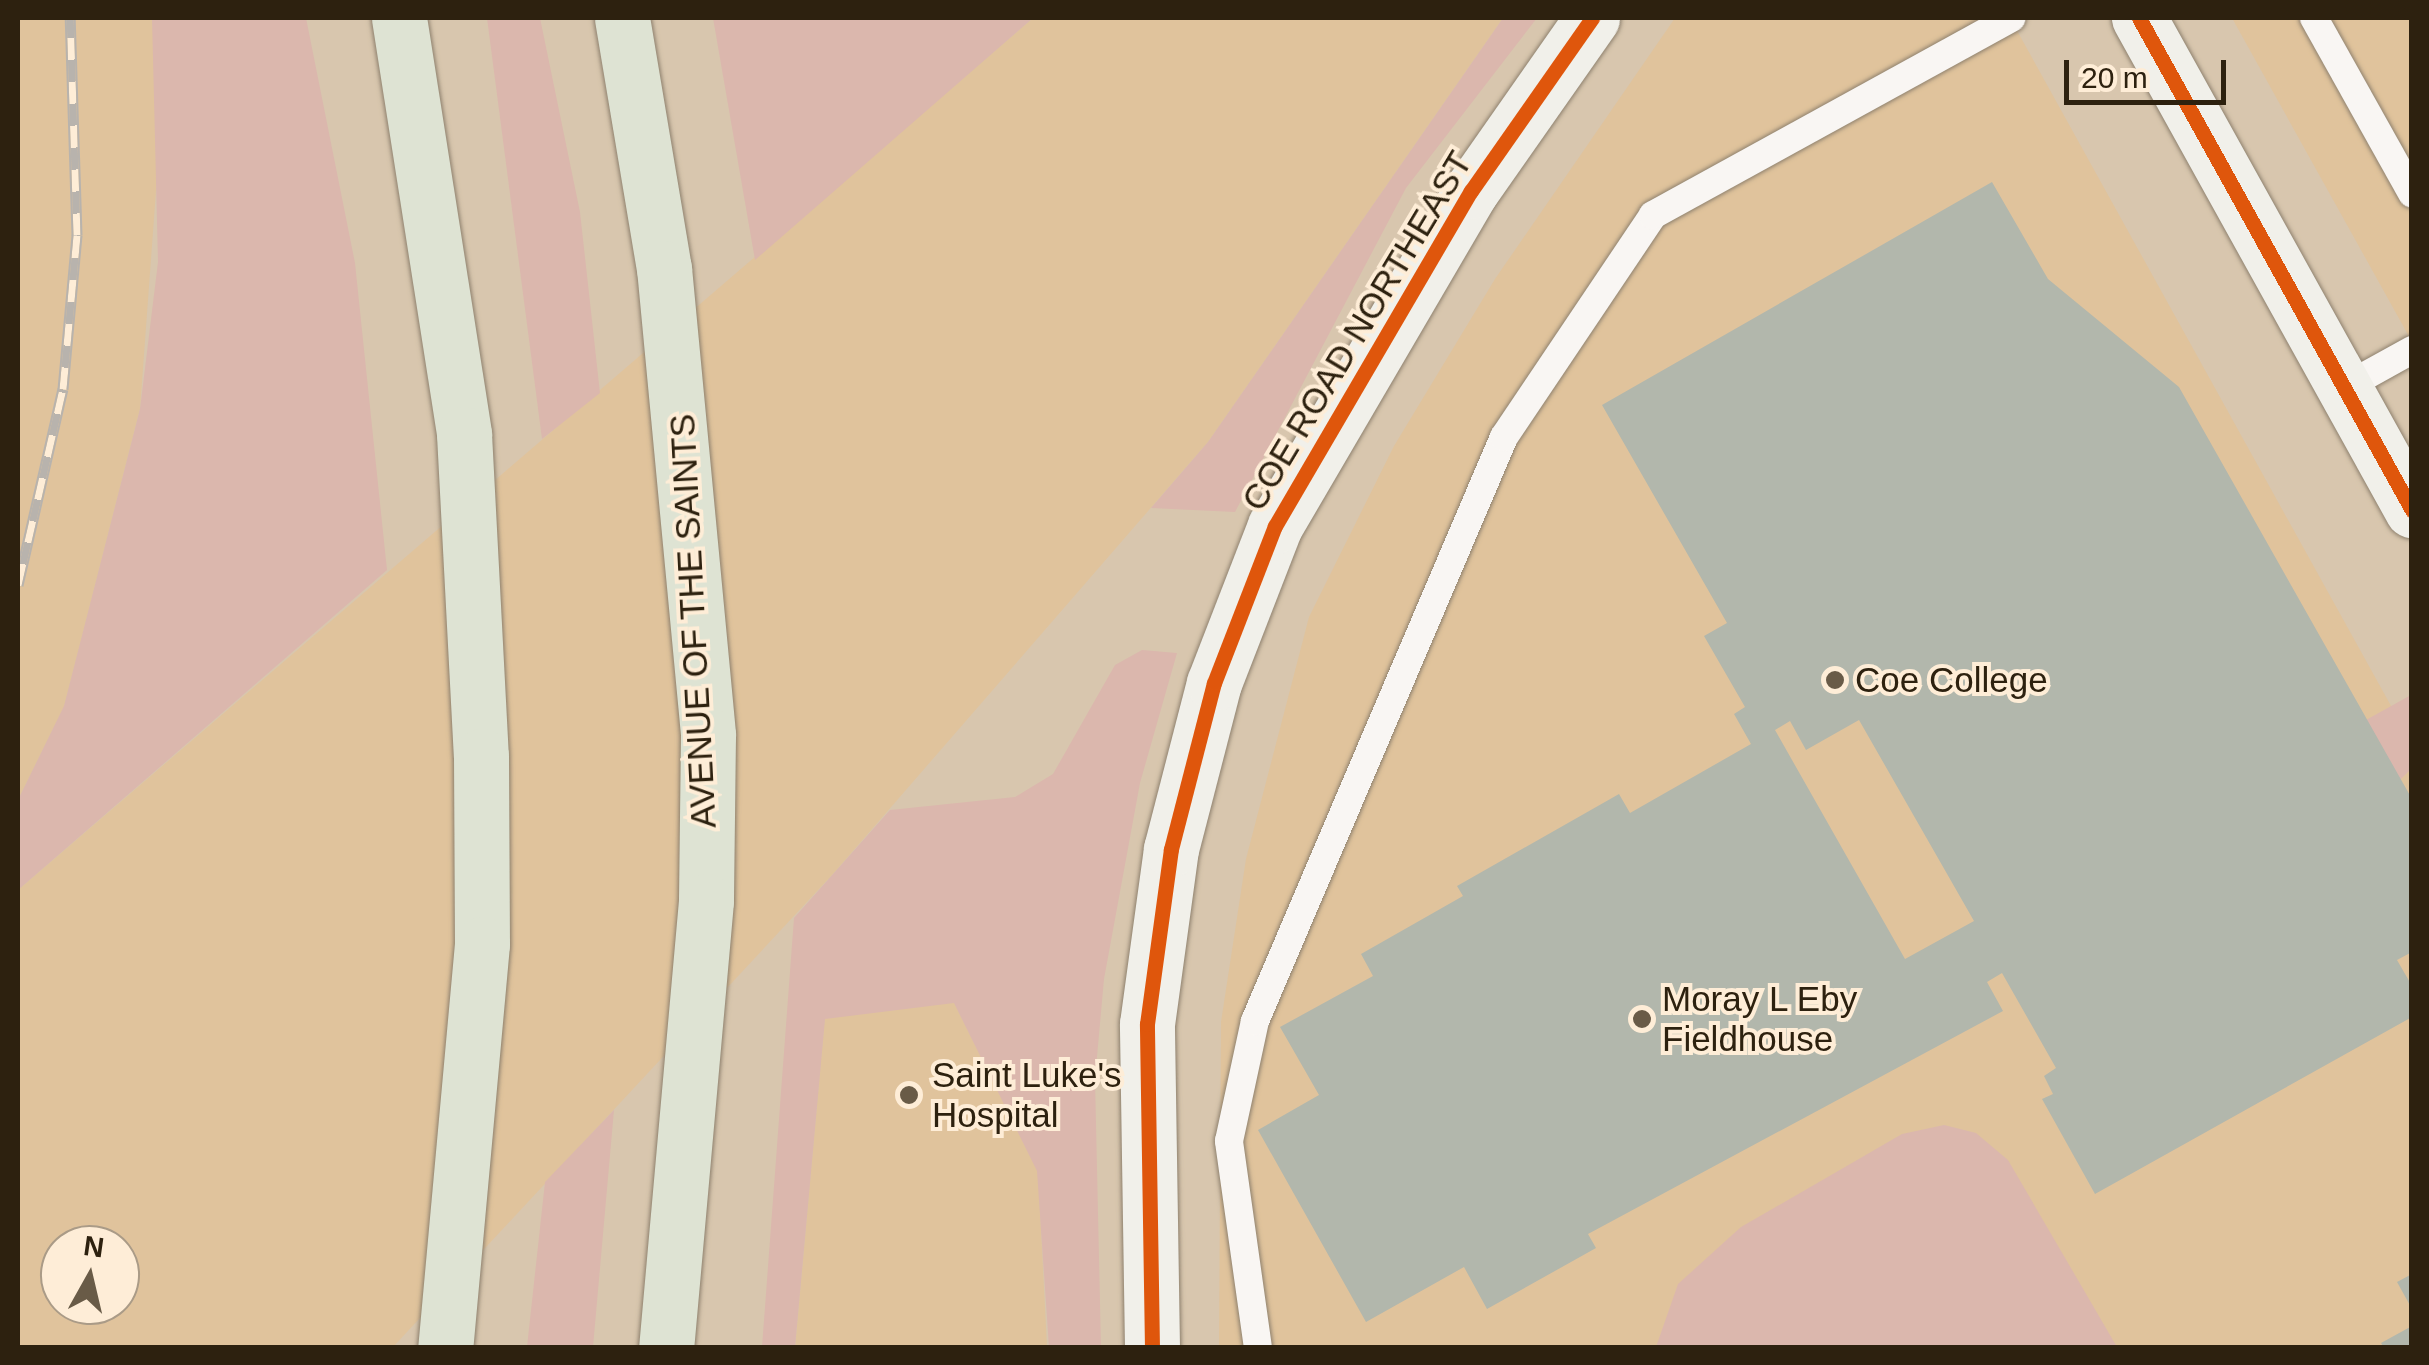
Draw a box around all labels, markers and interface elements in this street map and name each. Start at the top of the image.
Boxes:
scale bar [2069,40,2232,102]
text: 20 m [2081,61,2148,94]
street label: COE ROAD NORTHEAST [1233,144,1481,518]
street label: AVENUE OF THE SAINTS [661,412,725,830]
place label: Coe College [1855,659,2048,701]
marker: Coe College [1824,669,1846,691]
place label: Moray L Eby Fieldhouse [1662,978,1858,1060]
marker: Moray L Eby Fieldhouse [1631,1008,1653,1030]
place label: Saint Luke's Hospital [932,1054,1122,1136]
marker: Saint Luke's Hospital [896,1082,922,1108]
north arrow [40,1225,140,1325]
text: N [82,1230,106,1264]

